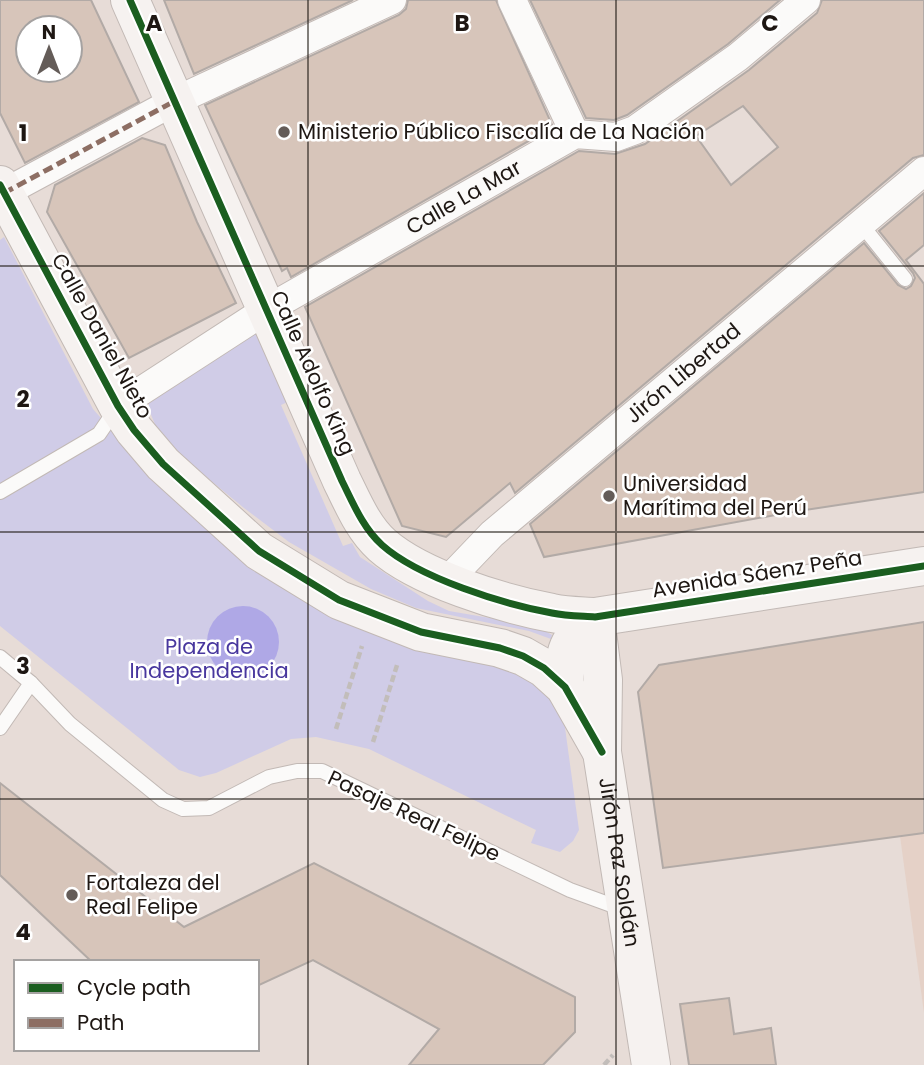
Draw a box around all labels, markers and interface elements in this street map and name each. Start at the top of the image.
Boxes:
text: A [146,7,163,39]
text: B [454,7,470,39]
text: C [761,7,779,39]
north arrow [14,14,84,84]
text: N [42,19,56,46]
text: 1 [19,117,27,149]
place label: Ministerio Público Fiscalía de La Nación [298,117,705,146]
marker: Ministerio Público Fiscalía de La Nación [276,124,292,140]
street label: Calle La Mar [401,152,527,241]
street label: Calle Daniel Nieto [45,248,160,424]
street label: Calle Adolfo King [264,286,363,460]
street label: Jirón Libertad [619,316,747,430]
text: 2 [16,383,30,415]
place label: Universidad Marítima del Perú [623,469,807,522]
marker: Universidad Marítima del Perú [601,488,617,504]
street label: Avenida Sáenz Peña [650,543,864,604]
park label: Plaza de Independencia [129,632,289,685]
text: 3 [16,650,30,682]
street label: Pasaje Real Felipe [323,763,505,868]
street label: Jirón Paz Soldán [592,775,647,949]
place label: Fortaleza del Real Felipe [86,868,220,921]
marker: Fortaleza del Real Felipe [64,887,80,903]
text: 4 [15,916,31,948]
legend [14,960,259,1051]
text: Cycle path [77,973,191,1002]
text: Path [77,1008,124,1037]

